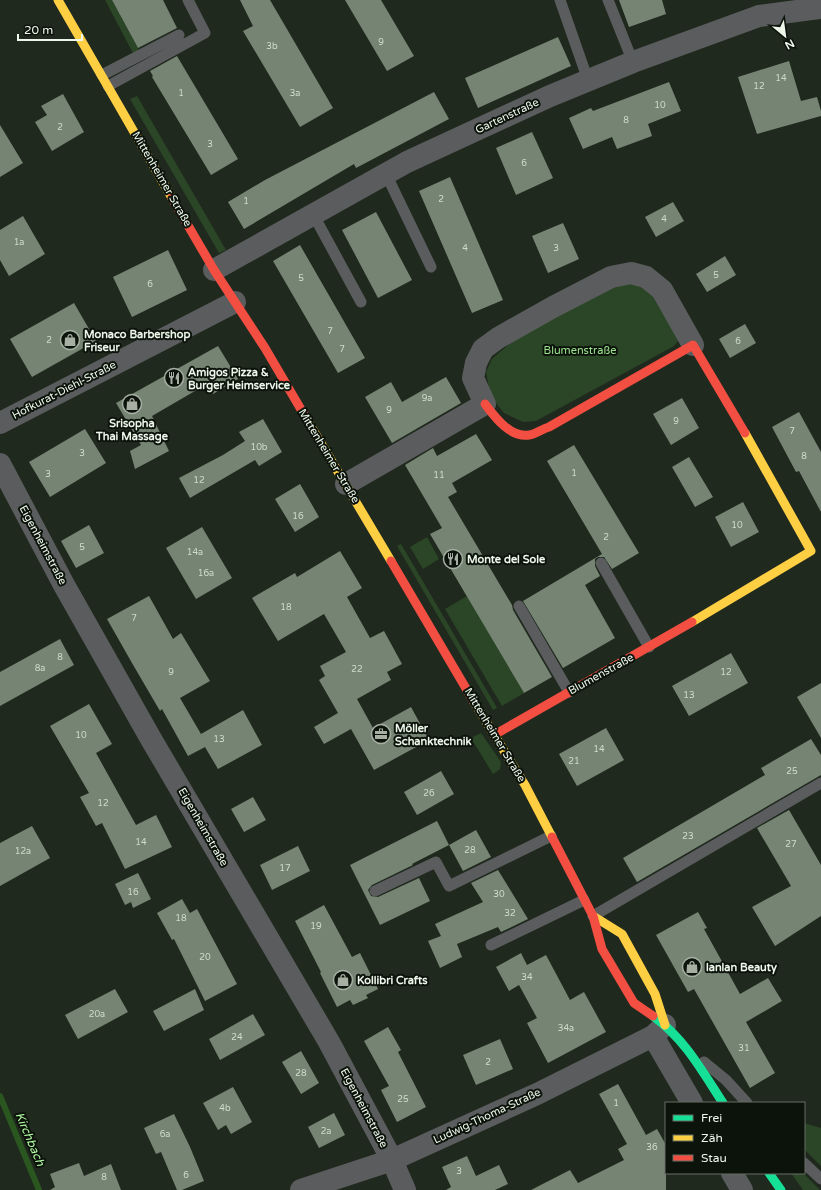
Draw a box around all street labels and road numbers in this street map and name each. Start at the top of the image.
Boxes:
street label: Gartenstraße [473,96,541,136]
street label: Mittenheimer Straße [129,129,195,229]
street label: Hofkurat-Diehl-Straße [10,358,118,422]
street label: Mittenheimer Straße [296,407,362,505]
street label: Eigenheimstraße [17,503,69,587]
street label: Blumenstraße [566,651,636,697]
street label: Mittenheimer Straße [462,686,528,784]
street label: Eigenheimstraße [175,786,231,868]
street label: Eigenheimstraße [338,1066,390,1150]
street label: Ludwig-Thoma-Straße [431,1085,543,1147]

